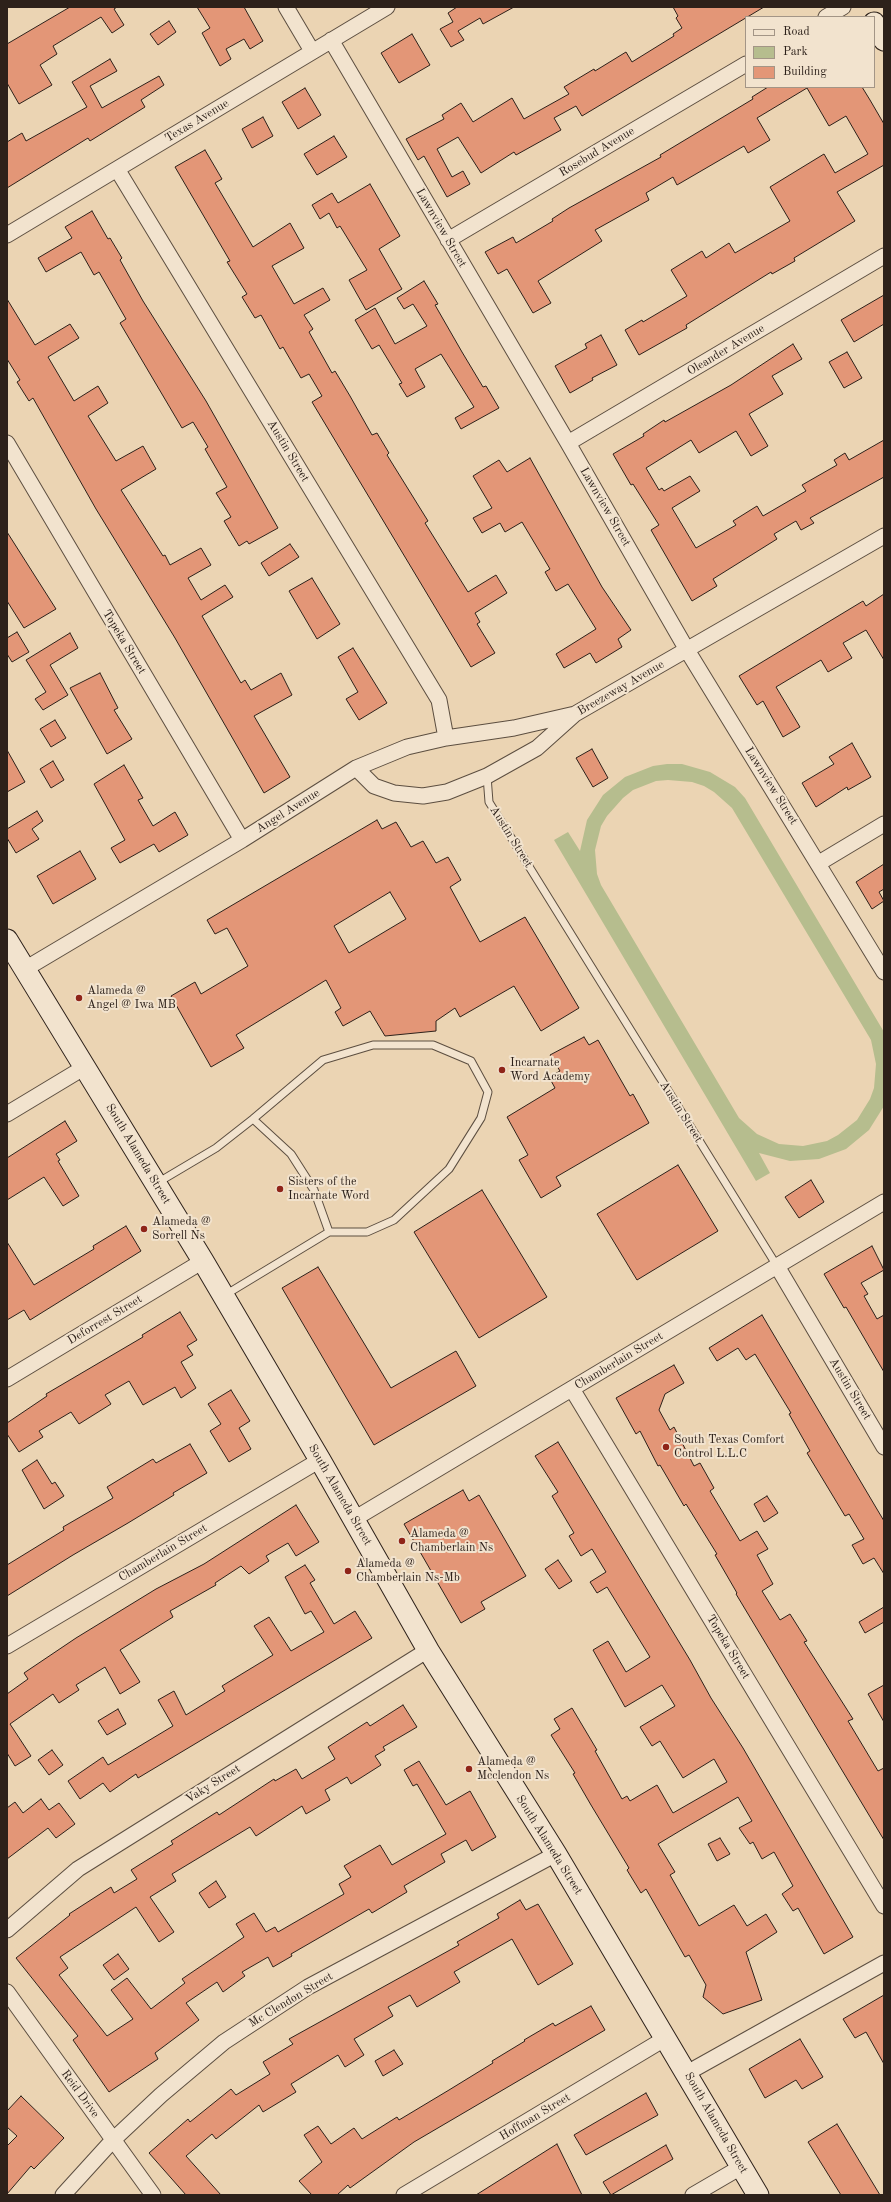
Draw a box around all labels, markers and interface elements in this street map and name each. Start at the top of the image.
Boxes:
legend [745,16,875,88]
text: Road [783,26,810,38]
text: Park [783,46,808,58]
text: Building [783,66,827,78]
street label: Texas Avenue [162,96,232,146]
street label: Rosebud Avenue [557,124,637,180]
street label: Lawnview Street [412,186,470,270]
street label: Oleander Avenue [685,321,767,379]
street label: Austin Street [264,417,312,485]
street label: Lawnview Street [576,465,634,549]
street label: Topeka Street [99,607,149,677]
street label: Breezeway Avenue [575,657,667,719]
street label: Lawnview Street [741,744,801,828]
street label: Angel Avenue [254,786,322,836]
street label: Austin Street [486,804,536,870]
place label: Alameda @ Angel @ Iwa MB [87,984,176,1012]
marker: Alameda @ Angel @ Iwa MB [74,993,84,1003]
place label: Incarnate Word Academy [510,1056,590,1084]
marker: Incarnate Word Academy [497,1065,507,1075]
street label: Austin Street [656,1079,706,1145]
street label: South Alameda Street [102,1101,174,1207]
place label: Sisters of the Incarnate Word [288,1175,370,1203]
marker: Sisters of the Incarnate Word [275,1184,285,1194]
place label: Alameda @ Sorrell Ns [152,1215,211,1243]
marker: Alameda @ Sorrell Ns [139,1224,149,1234]
street label: Deforrest Street [65,1292,145,1348]
street label: Chamberlain Street [572,1329,666,1393]
street label: Austin Street [826,1355,874,1423]
place label: South Texas Comfort Control L.L.C [674,1433,784,1461]
street label: South Alameda Street [305,1442,375,1548]
marker: South Texas Comfort Control L.L.C [661,1442,671,1452]
street label: Chamberlain Street [116,1521,210,1585]
place label: Alameda @ Chamberlain Ns [410,1527,493,1555]
marker: Alameda @ Chamberlain Ns [397,1536,407,1546]
place label: Alameda @ Chamberlain Ns-Mb [356,1557,460,1585]
marker: Alameda @ Chamberlain Ns-Mb [343,1566,353,1576]
street label: Topeka Street [703,1612,753,1682]
place label: Alameda @ Mcclendon Ns [477,1755,549,1783]
street label: Vaky Street [183,1761,243,1807]
marker: Alameda @ Mcclendon Ns [464,1764,474,1774]
street label: South Alameda Street [513,1793,585,1897]
street label: Mc Clendon Street [246,1969,336,2031]
street label: Reid Drive [58,2067,102,2121]
street label: South Alameda Street [681,2070,751,2176]
street label: Hoffman Street [497,2090,573,2144]

